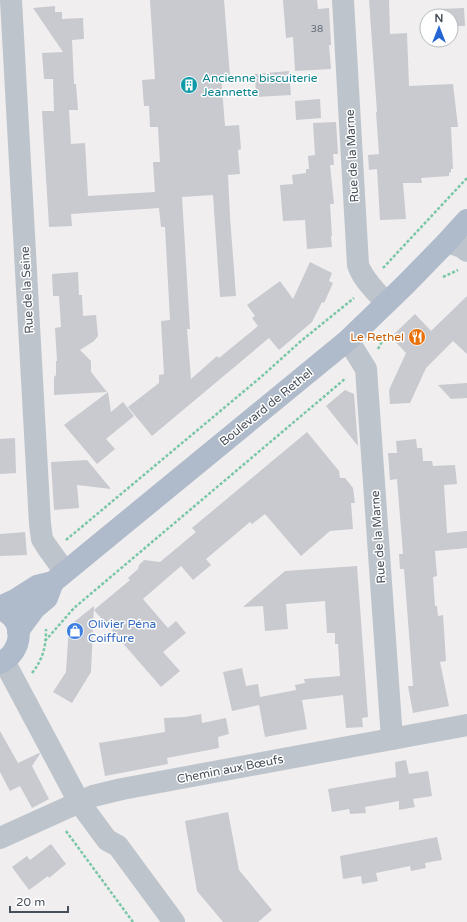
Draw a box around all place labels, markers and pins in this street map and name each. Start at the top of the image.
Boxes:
place label: Ancienne biscuiterie Jeannette [202,71,318,99]
building icon: Ancienne biscuiterie Jeannette [179,75,199,95]
restaurant icon: Le Rethel [407,327,427,347]
place label: Le Rethel [350,330,404,344]
place label: Olivier Péna Coiffure [88,617,156,645]
shop icon: Olivier Péna Coiffure [65,621,85,641]

